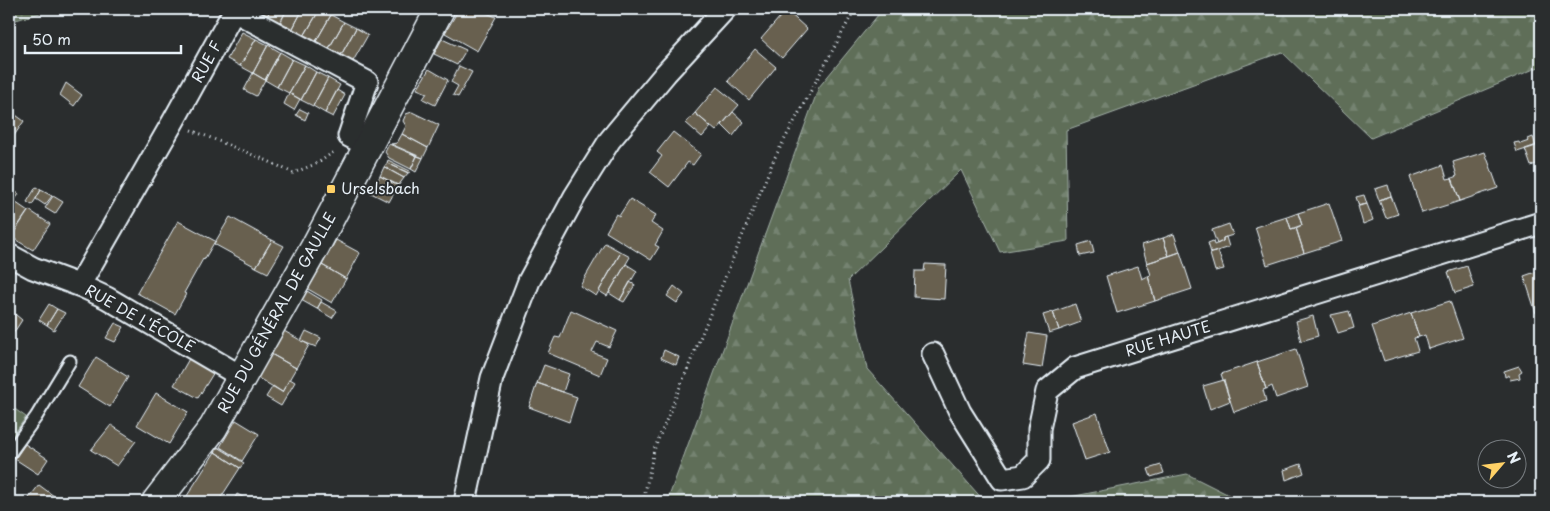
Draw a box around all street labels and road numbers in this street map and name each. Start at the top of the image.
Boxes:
street label: RUE F [185,36,227,86]
street label: RUE DU GÉNÉRAL DE GAULLE [211,208,341,417]
street label: RUE DE L'ÉCOLE [81,278,200,358]
street label: RUE HAUTE [1122,314,1213,362]

